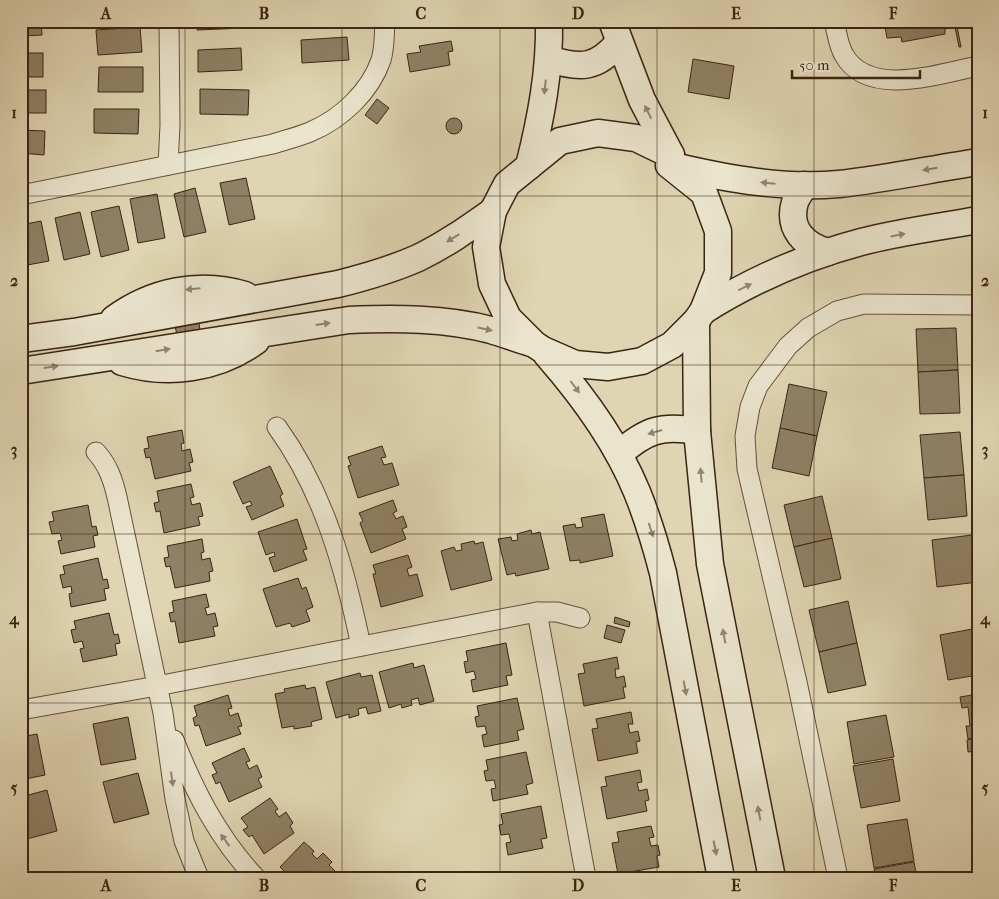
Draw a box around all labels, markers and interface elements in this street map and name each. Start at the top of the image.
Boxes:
text: A [100,4,112,23]
text: B [259,4,269,23]
text: C [416,4,427,23]
text: D [572,4,584,23]
text: E [731,4,741,23]
text: F [888,4,898,23]
scale bar [792,48,919,80]
text: 50 m [799,56,830,74]
one-way arrow [541,80,549,96]
text: 1 [11,103,17,122]
text: 1 [982,103,988,122]
one-way arrow [644,105,652,119]
one-way arrow [921,166,937,174]
one-way arrow [760,179,776,187]
one-way arrow [891,230,907,238]
one-way arrow [446,234,459,243]
text: 2 [10,271,18,290]
text: 2 [981,271,989,290]
one-way arrow [738,282,752,290]
one-way arrow [184,285,200,293]
one-way arrow [316,319,332,327]
one-way arrow [477,326,493,334]
one-way arrow [155,345,171,353]
one-way arrow [43,363,59,371]
one-way arrow [569,380,580,393]
one-way arrow [647,428,662,436]
text: 3 [11,440,17,460]
text: 3 [982,440,988,460]
one-way arrow [696,467,704,483]
one-way arrow [647,523,655,538]
text: 4 [8,609,20,629]
text: 4 [979,609,991,629]
one-way arrow [720,628,728,644]
one-way arrow [682,681,690,697]
one-way arrow [168,771,176,787]
text: 5 [11,778,18,797]
text: 5 [982,778,989,797]
one-way arrow [755,805,763,820]
one-way arrow [220,833,230,847]
one-way arrow [712,841,720,857]
text: A [100,876,112,895]
text: B [259,876,269,895]
text: C [416,876,427,895]
text: D [572,876,584,895]
text: E [731,876,741,895]
text: F [888,876,898,895]

